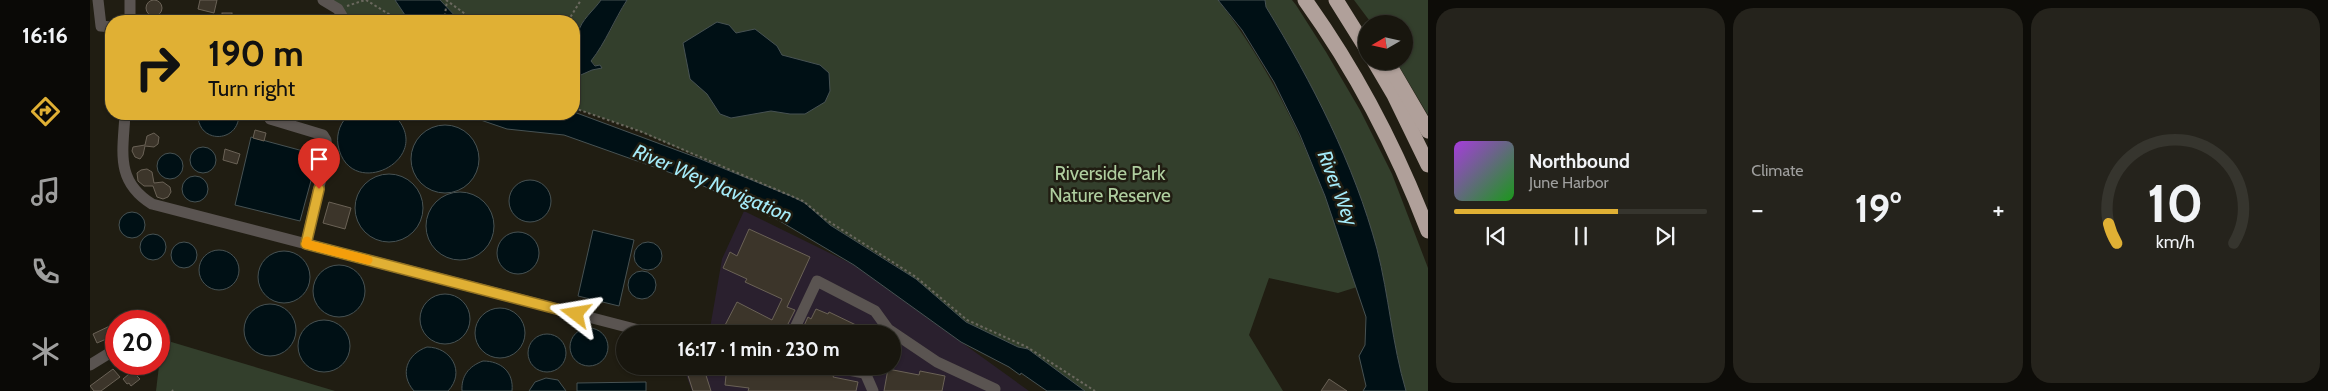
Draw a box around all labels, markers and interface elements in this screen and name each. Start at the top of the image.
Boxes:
north arrow [1358,15,1412,70]
map controls [1358,15,1413,70]
text: 16:16 [22,22,68,49]
text: 190 m [208,32,304,75]
icon: right [125,35,190,100]
text: Turn right [208,75,295,102]
icon: directions [28,94,63,129]
pin [298,138,340,189]
water label: River Wey Navigation [630,139,796,227]
icon: arrive [305,145,333,173]
water label: River Wey [1313,147,1364,230]
text: Northbound [1529,150,1630,173]
text: Climate [1751,161,1803,180]
park label: Riverside Park Nature Reserve [1049,162,1171,207]
text: 10 [2147,172,2203,235]
text: June Harbor [1529,173,1609,192]
icon: music [28,174,63,209]
text: 19° [1855,185,1901,232]
text: − [1751,192,1764,226]
text: + [1992,192,2005,226]
icon: previous [1482,222,1510,250]
icon: pause [1567,222,1595,250]
icon: next [1651,222,1679,250]
text: km/h [2156,231,2195,252]
icon: phone [28,254,63,289]
position arrow [549,287,601,339]
speed limit sign: 20 [105,310,170,375]
icon: climate [28,334,63,369]
text: 16:17 · 1 min · 230 m [678,338,839,361]

